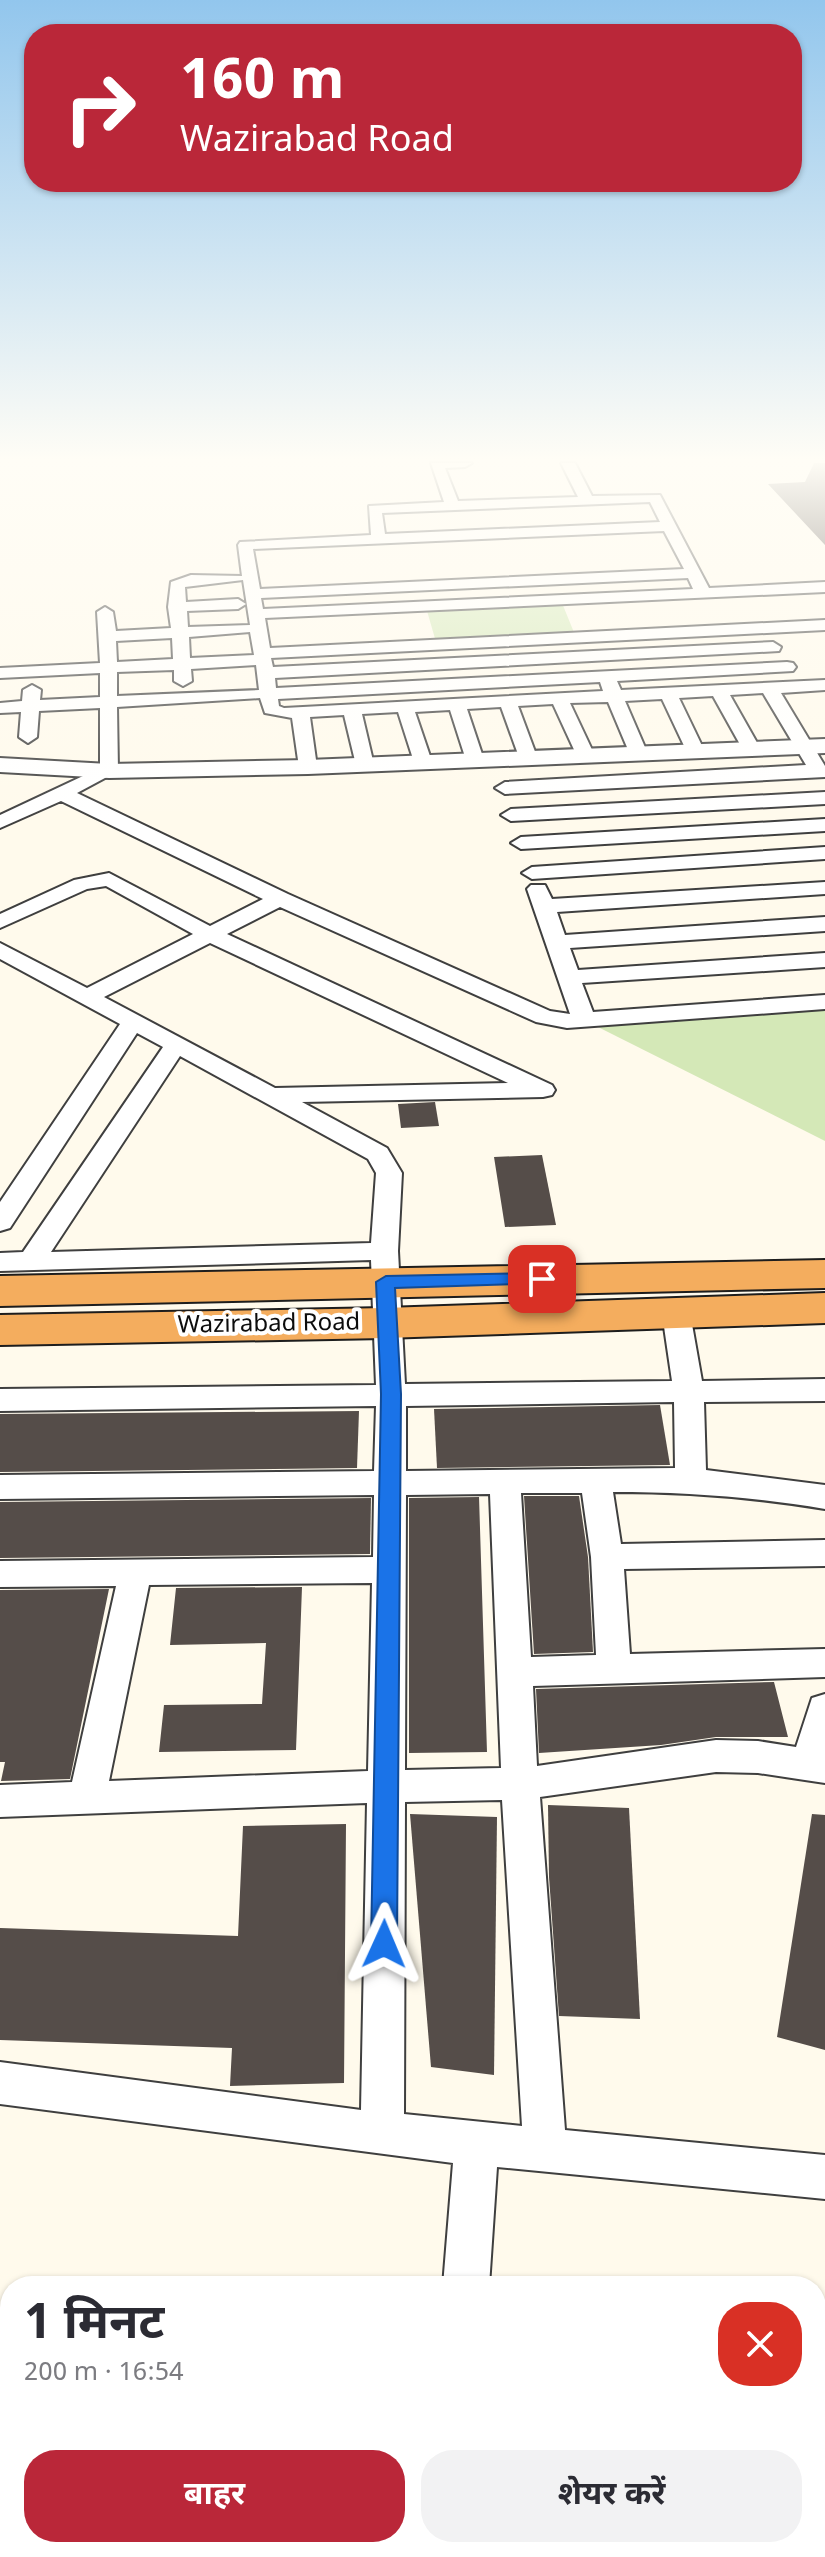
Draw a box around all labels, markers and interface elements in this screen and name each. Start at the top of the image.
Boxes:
text: 160 m [180,48,344,121]
icon: right [48,56,152,160]
text: Wazirabad Road [180,119,454,166]
pin [508,1245,576,1313]
icon: arrive [520,1257,564,1301]
street label: Wazirabad Road [177,1307,361,1343]
position arrow [342,1902,426,1986]
text: 1 मिनट [24,2295,164,2358]
button: close [718,2302,802,2386]
text: 200 m · 16:54 [24,2357,183,2391]
button: बाहर [24,2450,405,2542]
button: शेयर करें [421,2450,802,2542]

